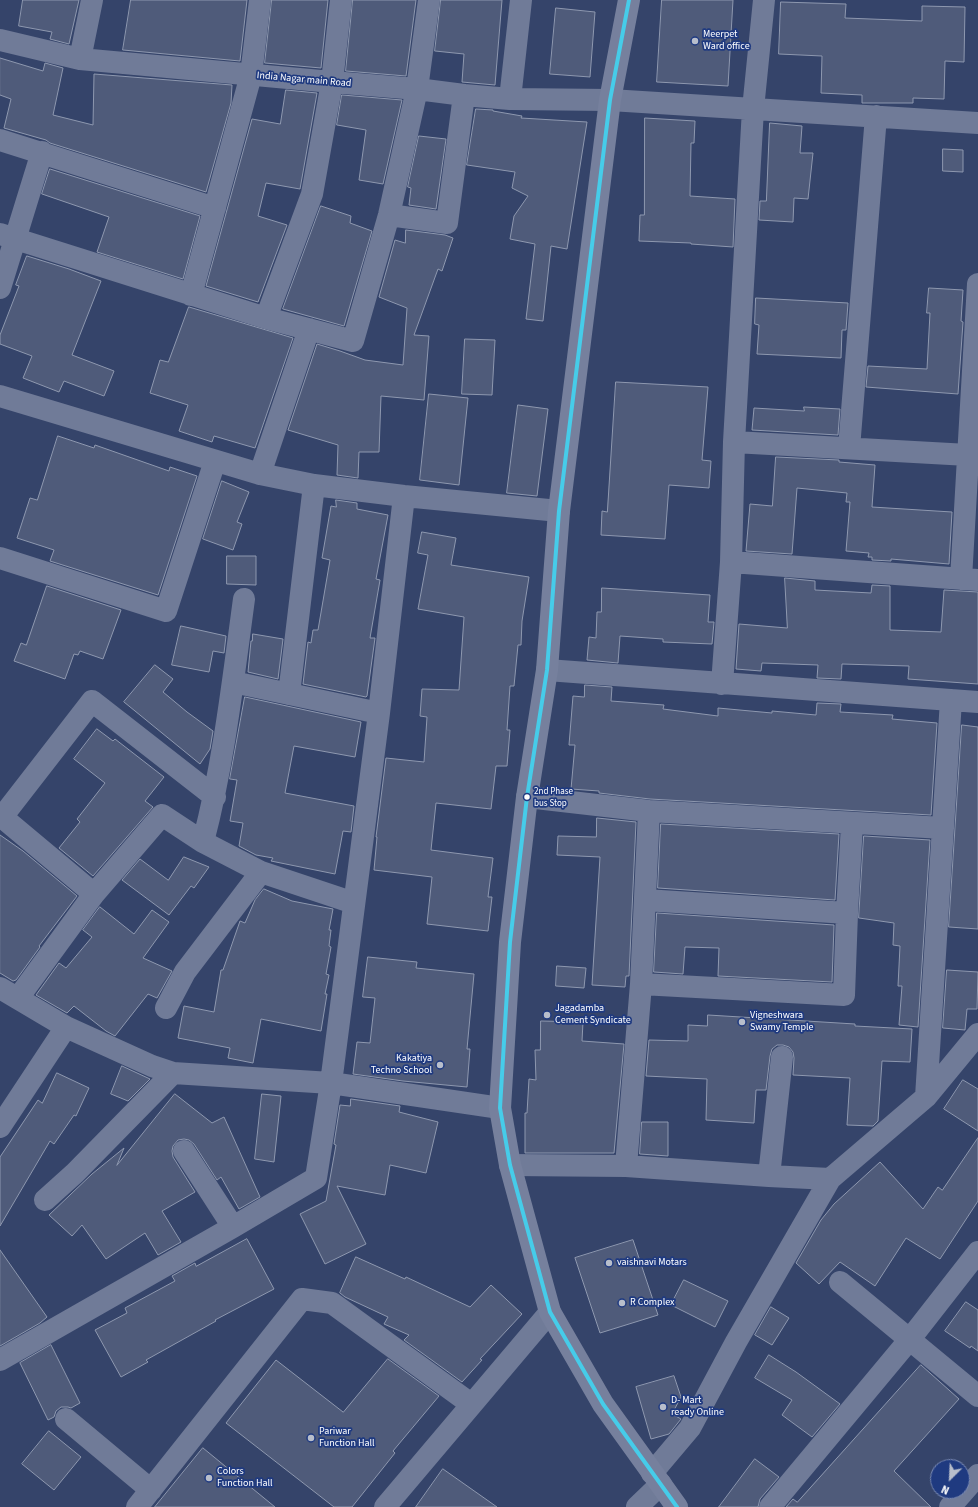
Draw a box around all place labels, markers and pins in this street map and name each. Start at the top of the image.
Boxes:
place label: Meerpet Ward office [703,29,750,52]
marker: Meerpet Ward office [690,36,700,46]
place label: 2nd Phase bus Stop [534,787,573,808]
marker: 2nd Phase bus Stop [522,792,532,802]
place label: Jagadamba Cement Syndicate [555,1003,631,1026]
marker: Jagadamba Cement Syndicate [542,1010,552,1020]
place label: Vigneshwara Swamy Temple [750,1010,813,1034]
marker: Vigneshwara Swamy Temple [737,1017,747,1027]
place label: Kakatiya Techno School [371,1053,432,1076]
marker: Kakatiya Techno School [435,1060,445,1070]
place label: vaishnavi Motars [617,1257,687,1269]
marker: vaishnavi Motars [604,1258,614,1268]
place label: R Complex [630,1297,675,1309]
marker: R Complex [617,1298,627,1308]
place label: D- Mart ready Online [671,1395,724,1418]
marker: D- Mart ready Online [658,1402,668,1412]
place label: Pariwar Function Hall [319,1426,375,1450]
marker: Pariwar Function Hall [306,1433,316,1443]
place label: Colors Function Hall [217,1466,273,1490]
marker: Colors Function Hall [204,1473,214,1483]

